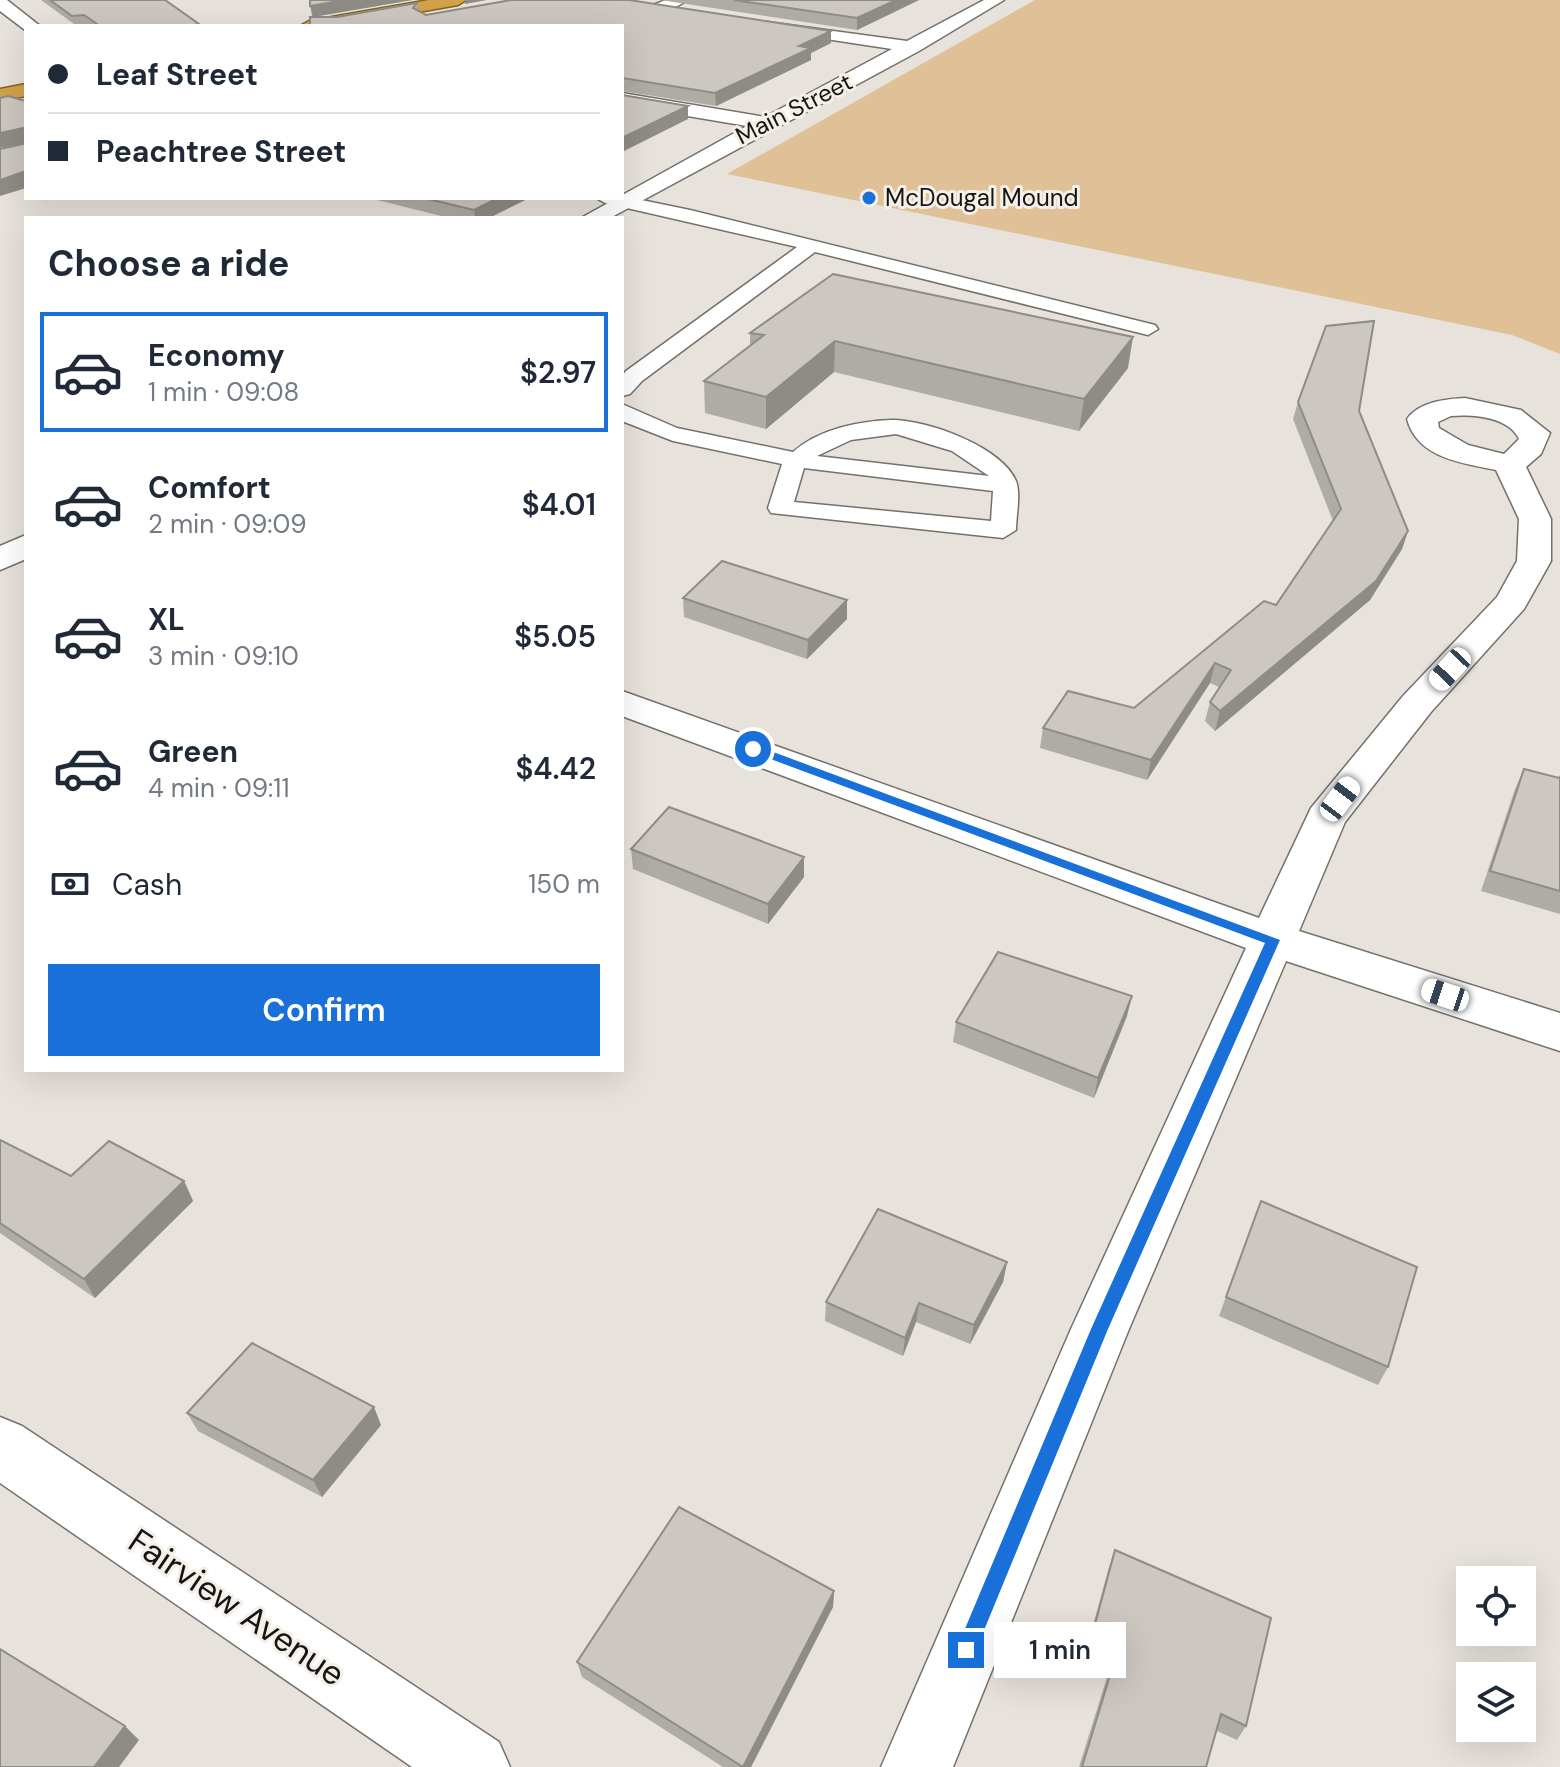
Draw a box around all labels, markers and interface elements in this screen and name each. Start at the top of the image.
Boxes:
text: Leaf Street [96,55,258,94]
street label: Main Street [730,66,857,151]
text: Peachtree Street [96,132,346,171]
place label: McDougal Mound [885,182,1079,213]
marker: McDougal Mound [860,189,878,207]
text: Choose a ride [48,240,289,287]
icon: car [52,336,124,408]
text: Economy [148,336,285,375]
text: $2.97 [520,353,596,392]
text: 1 min · 09:08 [148,375,299,409]
icon: car [52,468,124,540]
text: Comfort [148,468,271,507]
text: $4.01 [522,485,596,524]
text: 2 min · 09:09 [148,507,307,541]
icon: car [52,600,124,672]
text: XL [148,600,185,639]
text: $5.05 [514,617,596,656]
text: 3 min · 09:10 [148,639,299,673]
car [1425,643,1475,695]
route start [735,731,771,767]
icon: car [52,732,124,804]
text: Green [148,732,238,771]
text: $4.42 [515,749,596,788]
text: 4 min · 09:11 [148,771,290,805]
car [1316,773,1364,825]
icon: cash [48,862,92,906]
text: Cash [112,865,182,904]
text: 150 m [528,867,600,901]
button: Confirm [48,964,600,1056]
car [1418,976,1472,1014]
street label: Fairview Avenue [120,1518,354,1696]
map controls [1456,1566,1536,1742]
button: locate [1456,1566,1536,1646]
callout: 1 min [994,1622,1126,1678]
route end [948,1632,984,1668]
text: 1 min [1029,1633,1091,1667]
button: layers [1456,1662,1536,1742]

